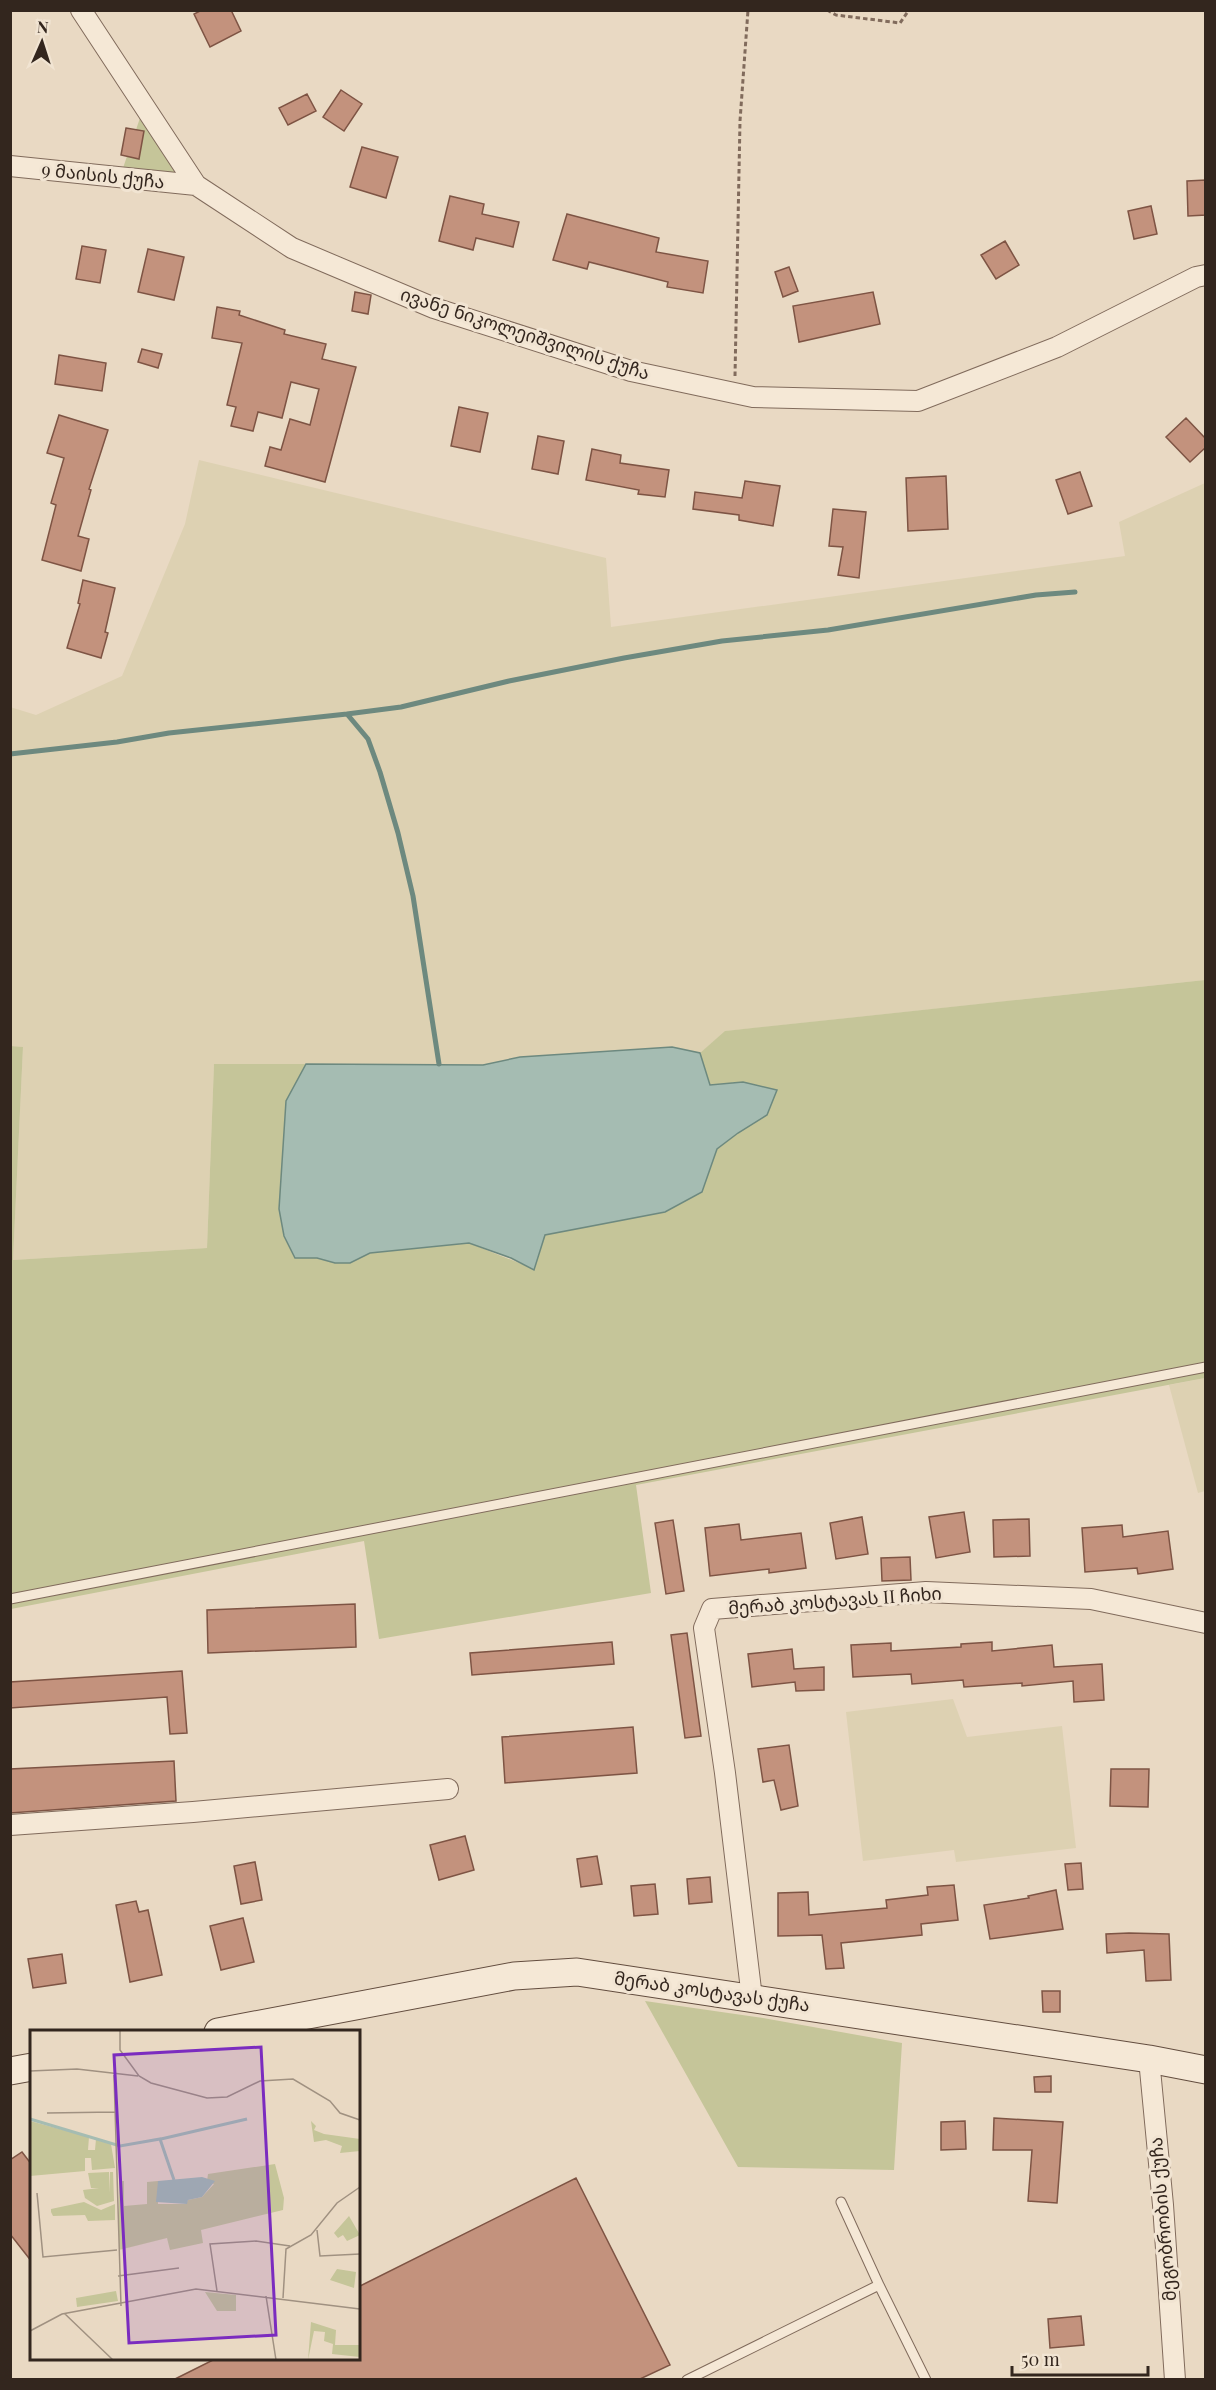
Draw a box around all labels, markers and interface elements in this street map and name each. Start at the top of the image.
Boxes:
north arrow [12,12,72,72]
text: N [36,16,50,37]
street label: 9 მაისის ქუჩა [40,157,166,193]
street label: ივანე ნიკოლეიშვილის ქუჩა [398,281,653,385]
street label: მერაბ კოსტავას II ჩიხი [727,1581,943,1619]
street label: მერაბ კოსტავას ქუჩა [613,1965,811,2017]
inset map [30,2030,360,2360]
street label: მეგობრობის ქუჩა [1143,2136,1181,2302]
scale bar [1012,2339,1148,2377]
text: 50 m [1021,2347,1060,2371]

